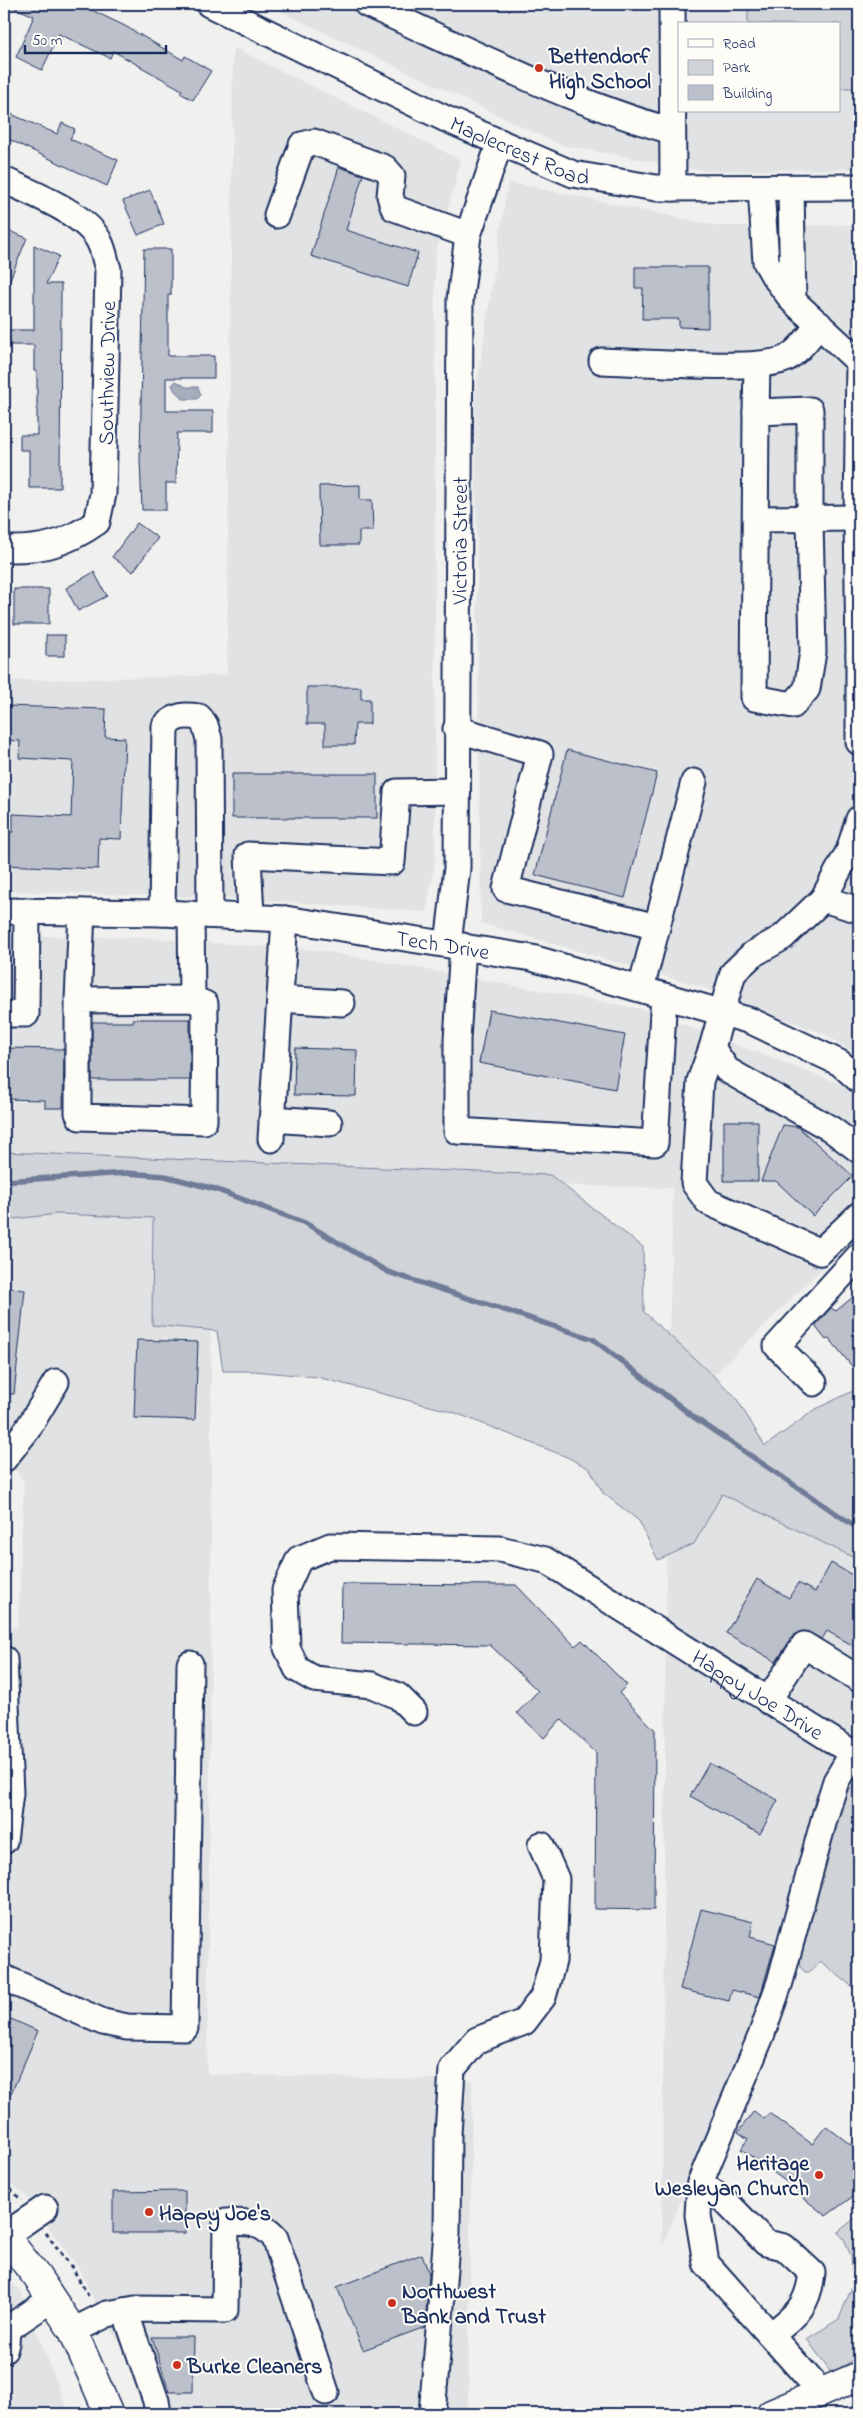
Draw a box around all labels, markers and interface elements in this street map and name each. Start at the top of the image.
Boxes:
scale bar [25,22,166,54]
legend [678,22,840,112]
text: 50 m [32,30,63,52]
text: Road [723,33,756,55]
place label: Bettendorf High School [548,42,651,100]
text: Park [723,57,751,79]
marker: Bettendorf High School [533,62,545,74]
text: Building [722,83,772,106]
street label: Maplecrest Road [444,110,591,195]
street label: Southview Drive [92,301,126,445]
street label: Victoria Street [445,476,478,606]
street label: Tech Drive [393,924,492,970]
street label: Happy Joe Drive [685,1643,829,1750]
place label: Heritage Wesleyan Church [655,2149,810,2207]
marker: Heritage Wesleyan Church [813,2169,825,2181]
place label: Happy Joe's [159,2199,271,2232]
marker: Happy Joe's [143,2206,155,2218]
place label: Northwest Bank and Trust [401,2277,546,2334]
marker: Northwest Bank and Trust [386,2297,398,2309]
place label: Burke Cleaners [186,2352,322,2384]
marker: Burke Cleaners [171,2359,183,2371]

